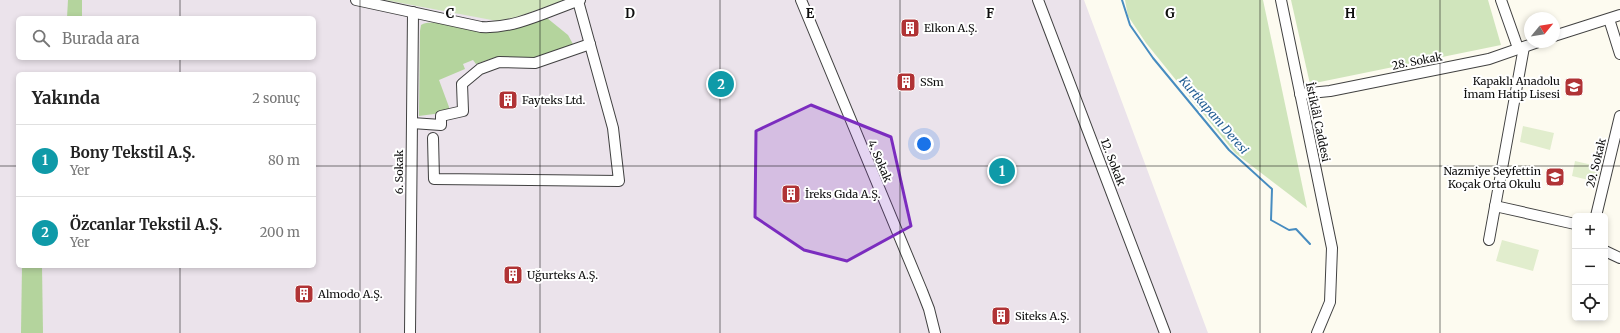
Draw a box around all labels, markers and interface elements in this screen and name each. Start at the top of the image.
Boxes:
text: C [446,5,455,22]
text: D [625,5,635,22]
text: E [806,5,815,22]
text: F [986,5,994,22]
text: G [1165,5,1175,22]
text: H [1345,5,1356,22]
north arrow [1524,12,1560,48]
search box [16,16,316,60]
building icon: Elkon A.Ş. [899,17,921,39]
place label: Elkon A.Ş. [924,21,978,35]
icon: search [30,27,52,49]
text: Burada ara [62,29,140,48]
street label: 28. Sokak [1391,49,1443,73]
pin: 2 [708,69,734,99]
building icon: SSm [895,71,917,93]
water label: Kurtkapanı Deresi [1176,72,1252,157]
place label: Kapaklı Anadolu İmam Hatip Lisesi [1464,74,1560,101]
place label: SSm [920,75,944,89]
school or university icon: Kapaklı Anadolu İmam Hatip Lisesi [1563,76,1585,98]
street label: İstiklâl Caddesi [1303,81,1333,163]
text: Yakında [32,87,100,109]
building icon: Fayteks Ltd. [497,89,519,111]
text: 2 sonuç [252,90,300,107]
place label: Fayteks Ltd. [522,93,585,107]
your location [914,134,934,154]
street label: 12. Sokak [1098,136,1128,188]
street label: 29. Sokak [1583,137,1609,189]
street label: 4. Sokak [865,138,895,184]
text: Bony Tekstil A.Ş. [70,143,195,162]
street label: 6. Sokak [392,150,406,194]
text: 1 [42,152,48,169]
text: 80 m [268,152,300,169]
pin: 1 [989,156,1015,186]
text: Yer [70,162,90,179]
place label: Nazmiye Seyfettin Koçak Orta Okulu [1443,164,1542,191]
school or university icon: Nazmiye Seyfettin Koçak Orta Okulu [1544,166,1566,188]
building icon: İreks Gıda A.Ş. [780,183,802,205]
place label: İreks Gıda A.Ş. [805,187,881,201]
map controls [1572,213,1608,321]
button: + [1572,213,1608,249]
text: Özcanlar Tekstil A.Ş. [70,215,222,234]
text: 2 [41,224,49,241]
text: 200 m [260,224,300,241]
text: Yer [70,234,90,251]
button: − [1572,249,1608,285]
building icon: Uğurteks A.Ş. [502,264,524,286]
place label: Uğurteks A.Ş. [527,268,598,282]
building icon: Almodo A.Ş. [293,283,315,305]
button: locate [1572,285,1608,321]
place label: Almodo A.Ş. [317,287,383,301]
building icon: Siteks A.Ş. [990,305,1012,327]
place label: Siteks A.Ş. [1015,309,1070,323]

